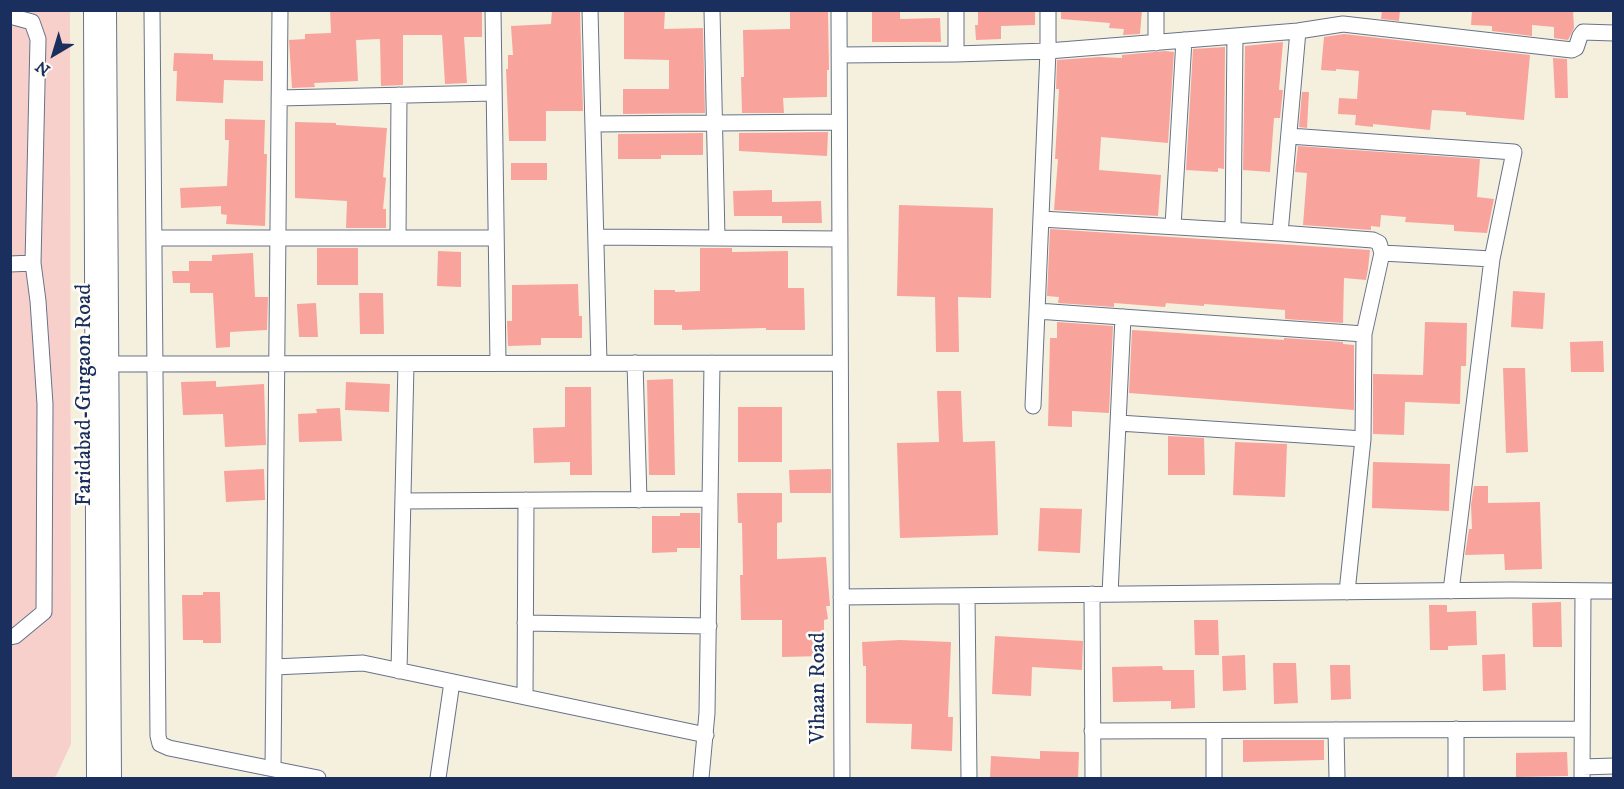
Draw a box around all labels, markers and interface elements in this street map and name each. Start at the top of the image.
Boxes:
north arrow [24,24,84,84]
text: N [32,56,54,80]
street label: Faridabad-Gurgaon Road [72,284,98,506]
street label: Vihaan Road [806,632,832,744]

